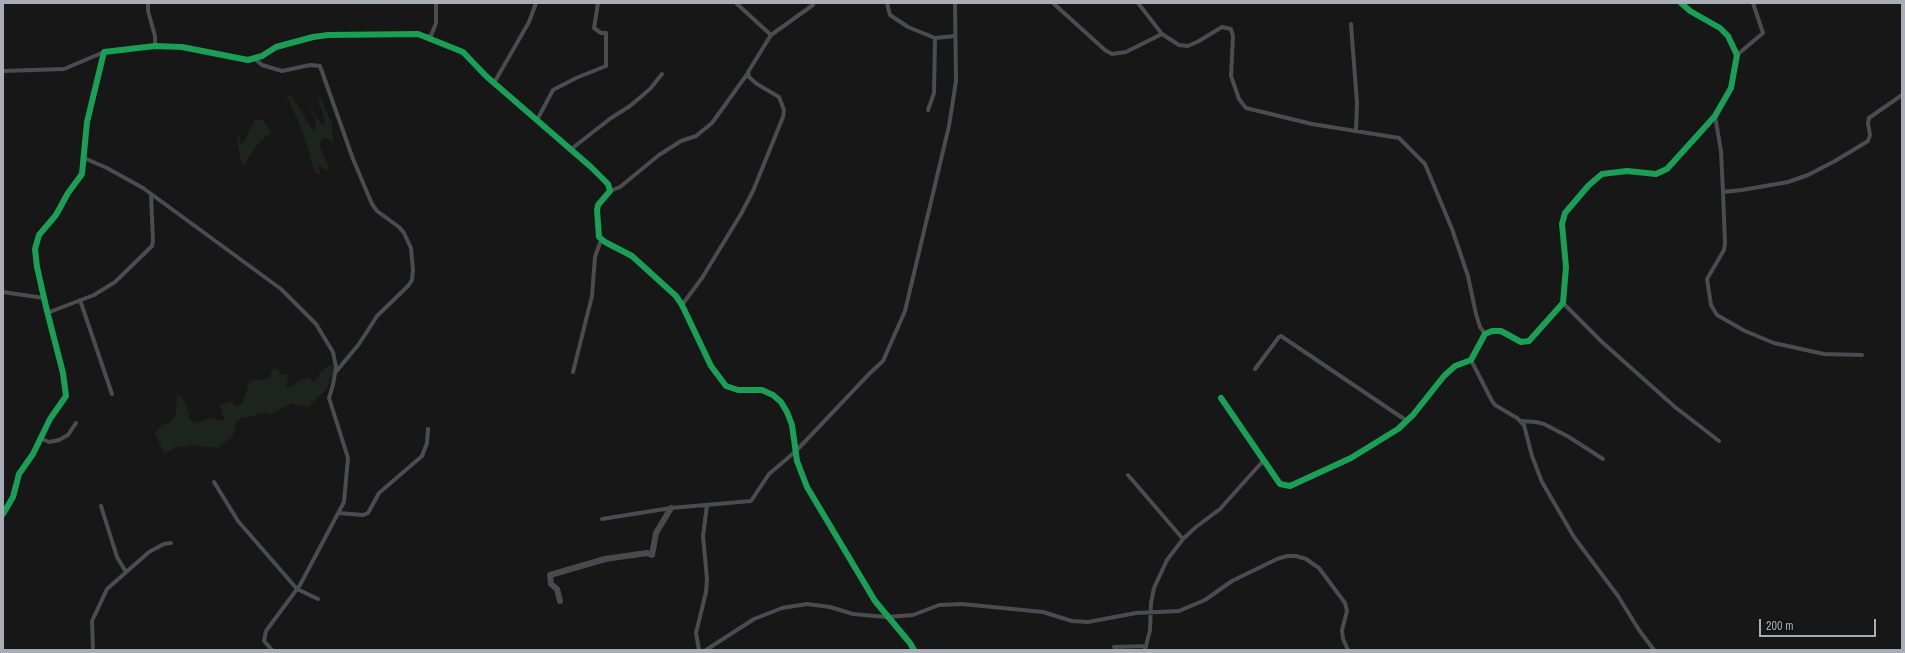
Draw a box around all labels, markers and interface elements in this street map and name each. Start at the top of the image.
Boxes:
scale bar [1761,611,1878,637]
text: 200 m [1766,618,1793,634]

